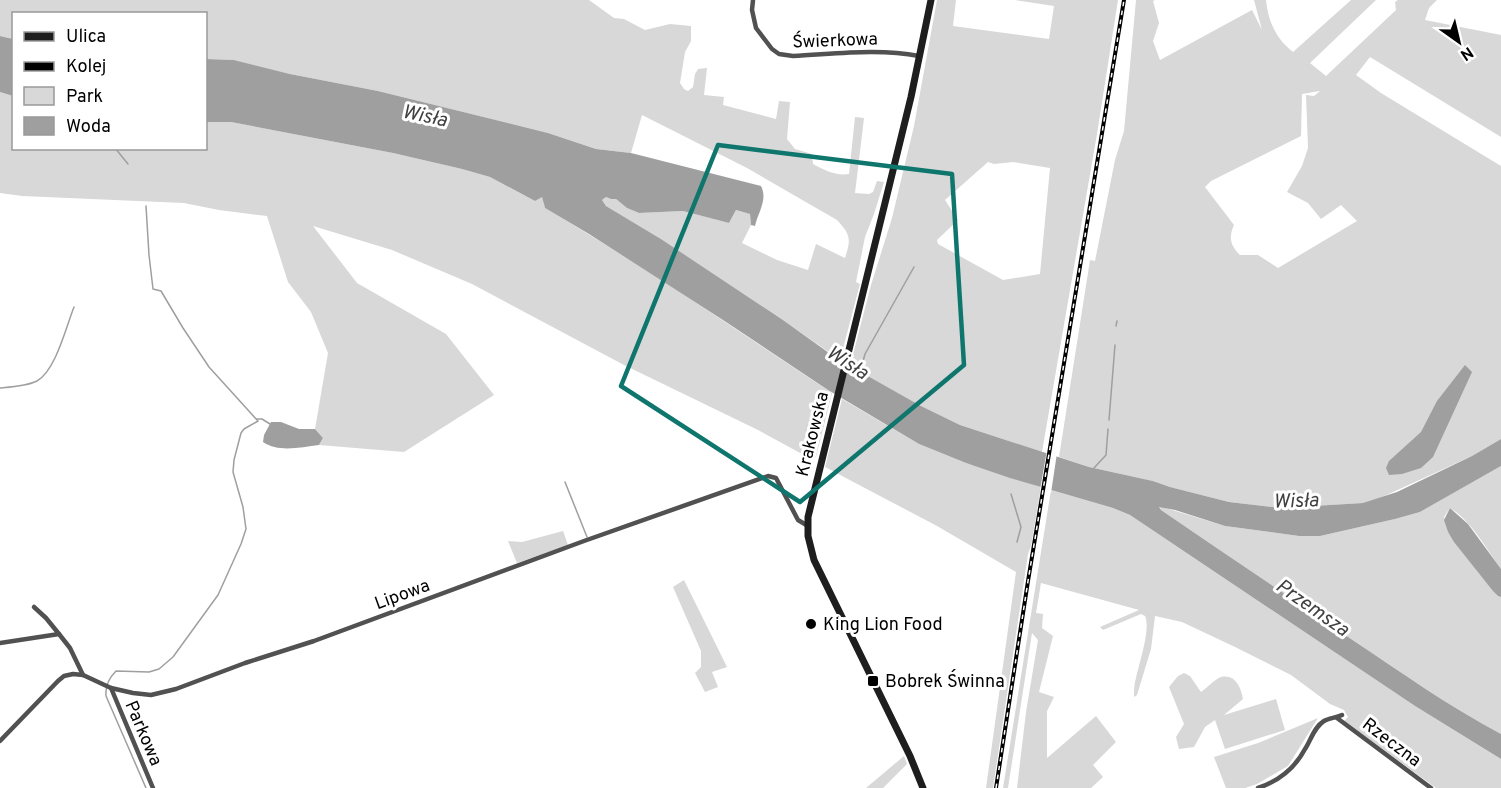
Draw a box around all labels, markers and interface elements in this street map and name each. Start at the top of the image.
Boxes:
legend [12,12,207,150]
north arrow [1429,12,1489,72]
text: Ulica [66,26,106,49]
street label: Świerkowa [792,27,878,54]
text: N [1456,41,1477,64]
text: Kolej [66,56,106,79]
text: Park [66,86,103,109]
water label: Wisła [400,100,450,135]
text: Woda [66,116,111,139]
water label: Wisła [821,340,874,387]
street label: Krakowska [792,390,835,479]
water label: Wisła [1273,488,1320,516]
water label: Przemsza [1270,574,1354,644]
street label: Lipowa [372,575,433,616]
place label: King Lion Food [823,614,943,637]
marker: King Lion Food [804,617,818,631]
place label: Bobrek Świnna [885,669,1005,694]
marker: Bobrek Świnna [866,674,880,688]
street label: Parkowa [119,698,167,770]
street label: Rzeczna [1357,714,1425,773]

